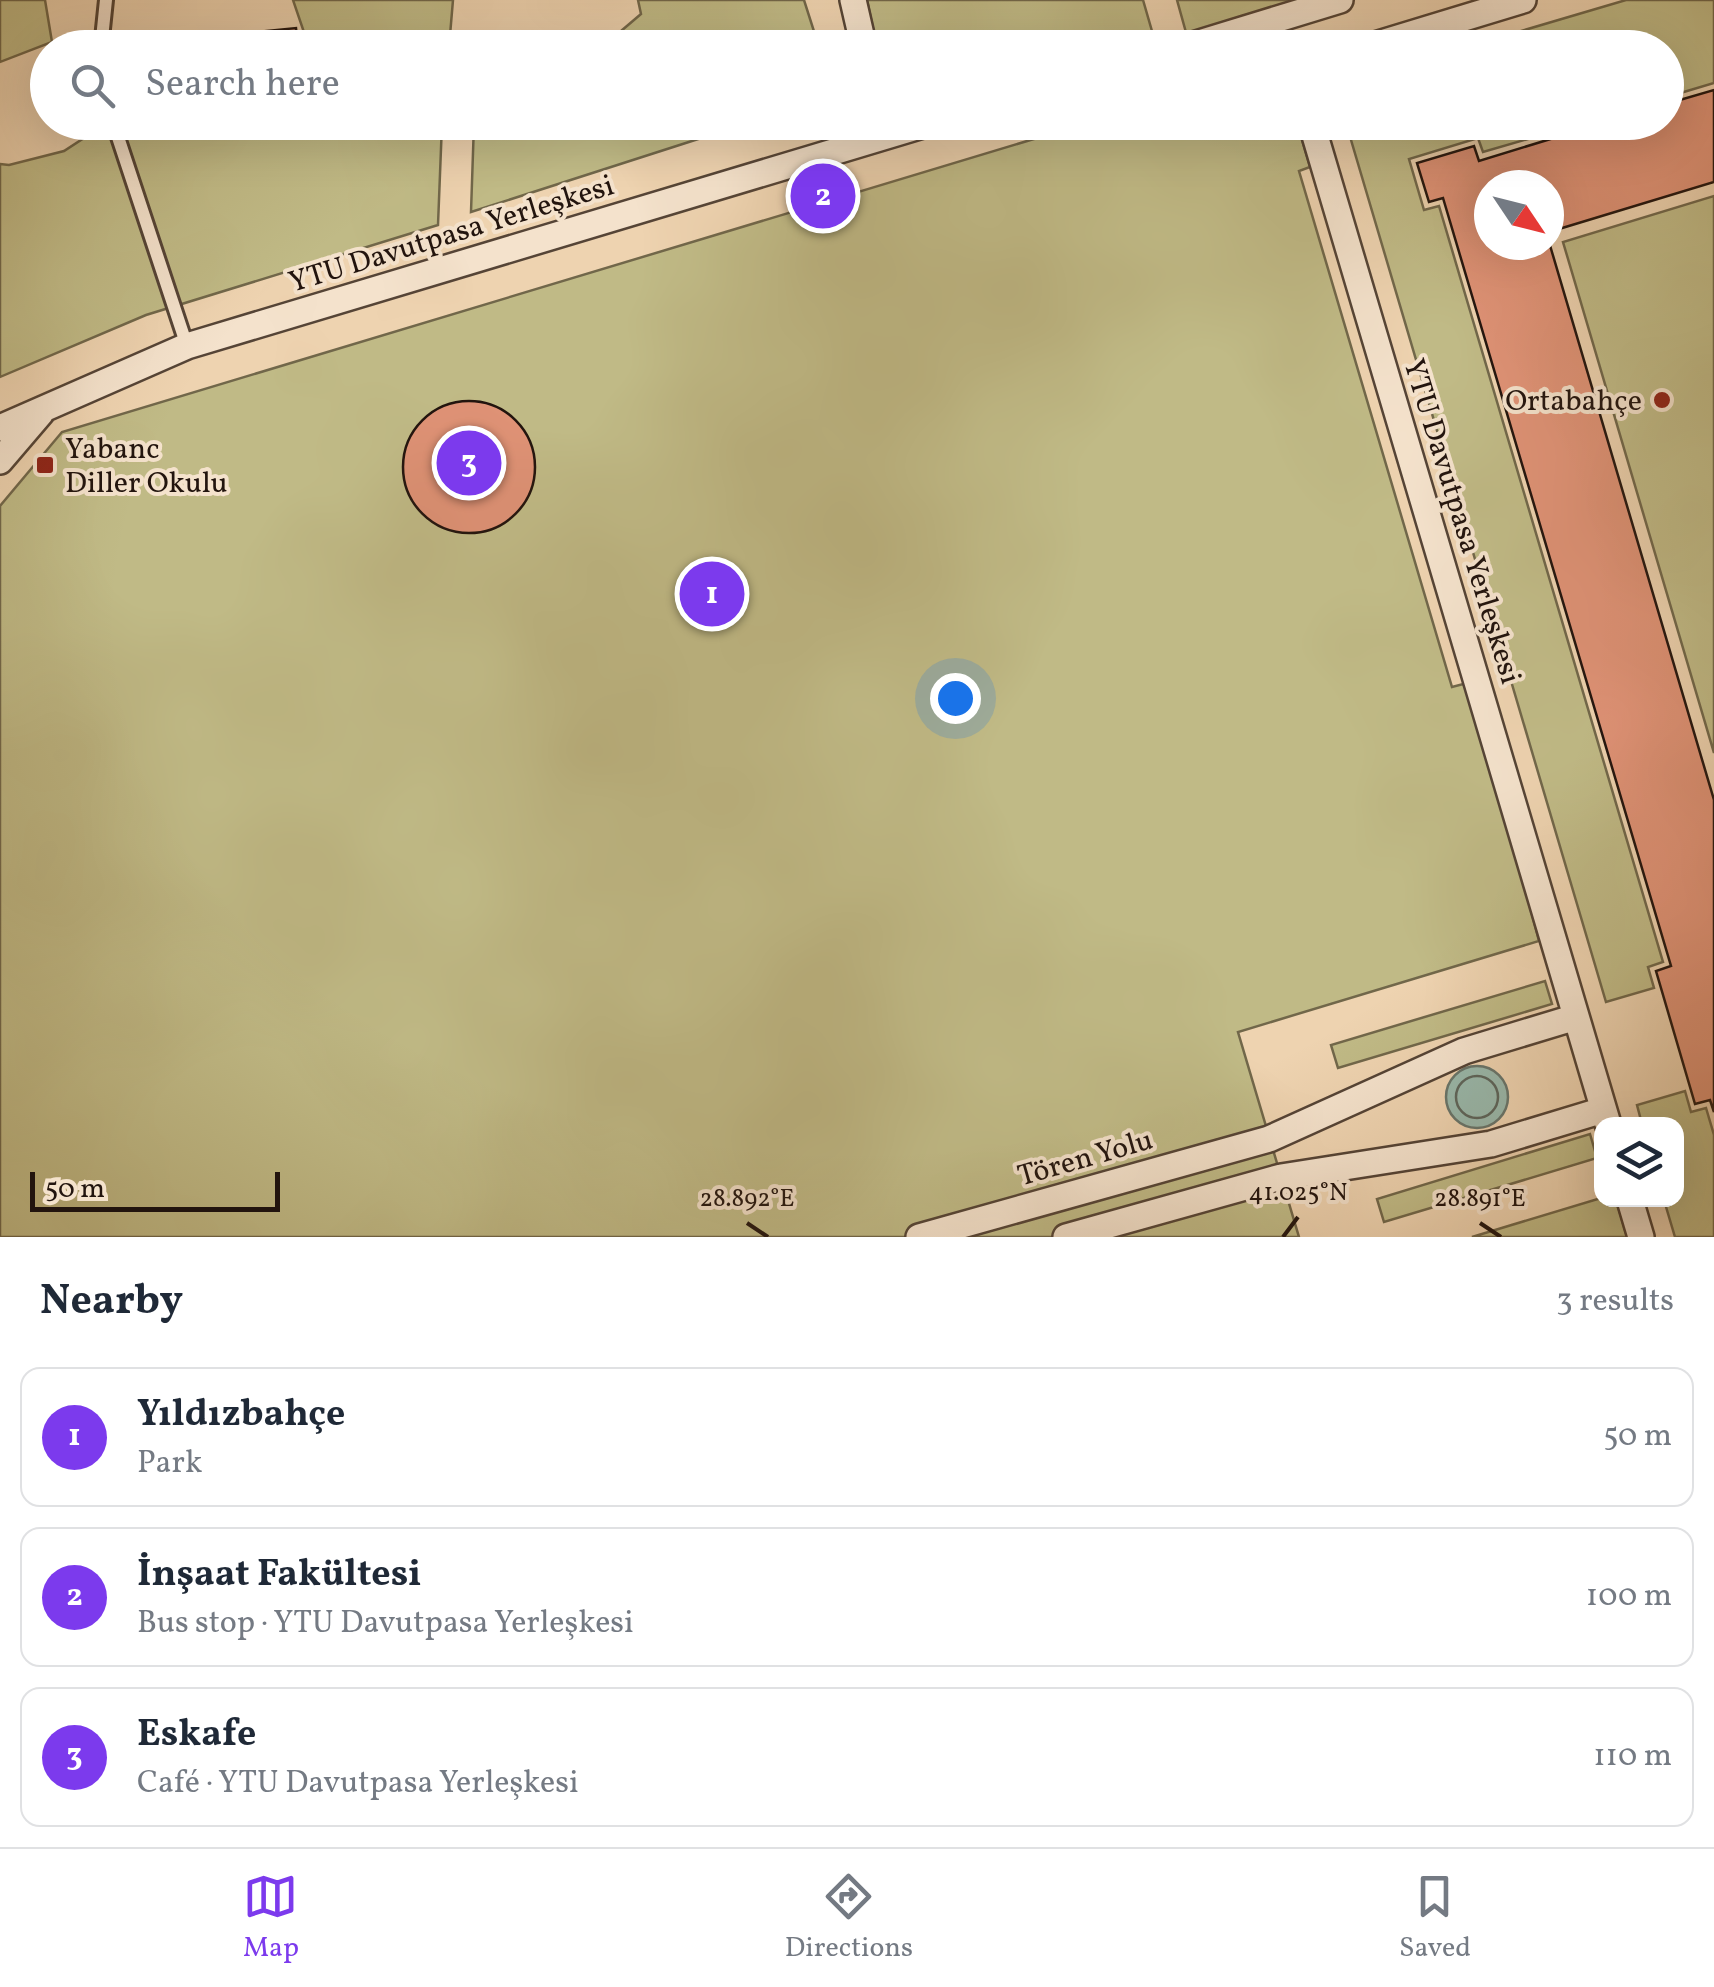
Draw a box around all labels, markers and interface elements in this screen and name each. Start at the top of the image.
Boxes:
search box [30,30,1684,140]
icon: search [65,58,120,113]
text: Search here [145,59,340,112]
pin: 2 [790,158,856,234]
street label: YTU Davutpasa Yerleşkesi [284,165,619,304]
north arrow [1474,170,1564,260]
street label: YTU Davutpasa Yerleşkesi [1392,354,1531,689]
place label: Ortabahçe [1505,381,1642,423]
marker: Ortabahçe [1651,389,1673,411]
pin: 3 [436,426,502,500]
place label: Yabanc Diller Okulu [65,429,228,505]
marker: Yabanc Diller Okulu [34,454,56,476]
pin: 1 [680,556,744,632]
your location [930,673,981,724]
map controls [1594,1117,1684,1207]
button: layers [1594,1117,1684,1207]
street label: Tören Yolu [1013,1120,1158,1198]
scale bar [30,1167,280,1212]
text: 50 m [45,1170,105,1209]
text: 41.025°N [1249,1176,1347,1211]
text: 28.892°E [699,1182,795,1217]
text: 28.891°E [1434,1182,1526,1217]
text: Nearby [40,1273,183,1332]
text: 3 results [1556,1280,1674,1324]
text: Yıldızbahçe [137,1389,346,1442]
text: 1 [68,1415,81,1459]
text: 50 m [1603,1415,1672,1459]
text: Park [137,1442,202,1486]
text: İnşaat Fakültesi [137,1549,421,1602]
text: 2 [66,1575,83,1619]
text: 100 m [1586,1575,1672,1619]
text: Bus stop · YTU Davutpasa Yerleşkesi [137,1602,634,1646]
text: Eskafe [137,1709,256,1762]
text: 3 [66,1735,83,1779]
text: 110 m [1593,1735,1672,1779]
text: Café · YTU Davutpasa Yerleşkesi [137,1762,579,1806]
tab: Map [243,1869,299,1968]
tab: Directions [785,1869,913,1968]
tab: Saved [1399,1869,1471,1968]

